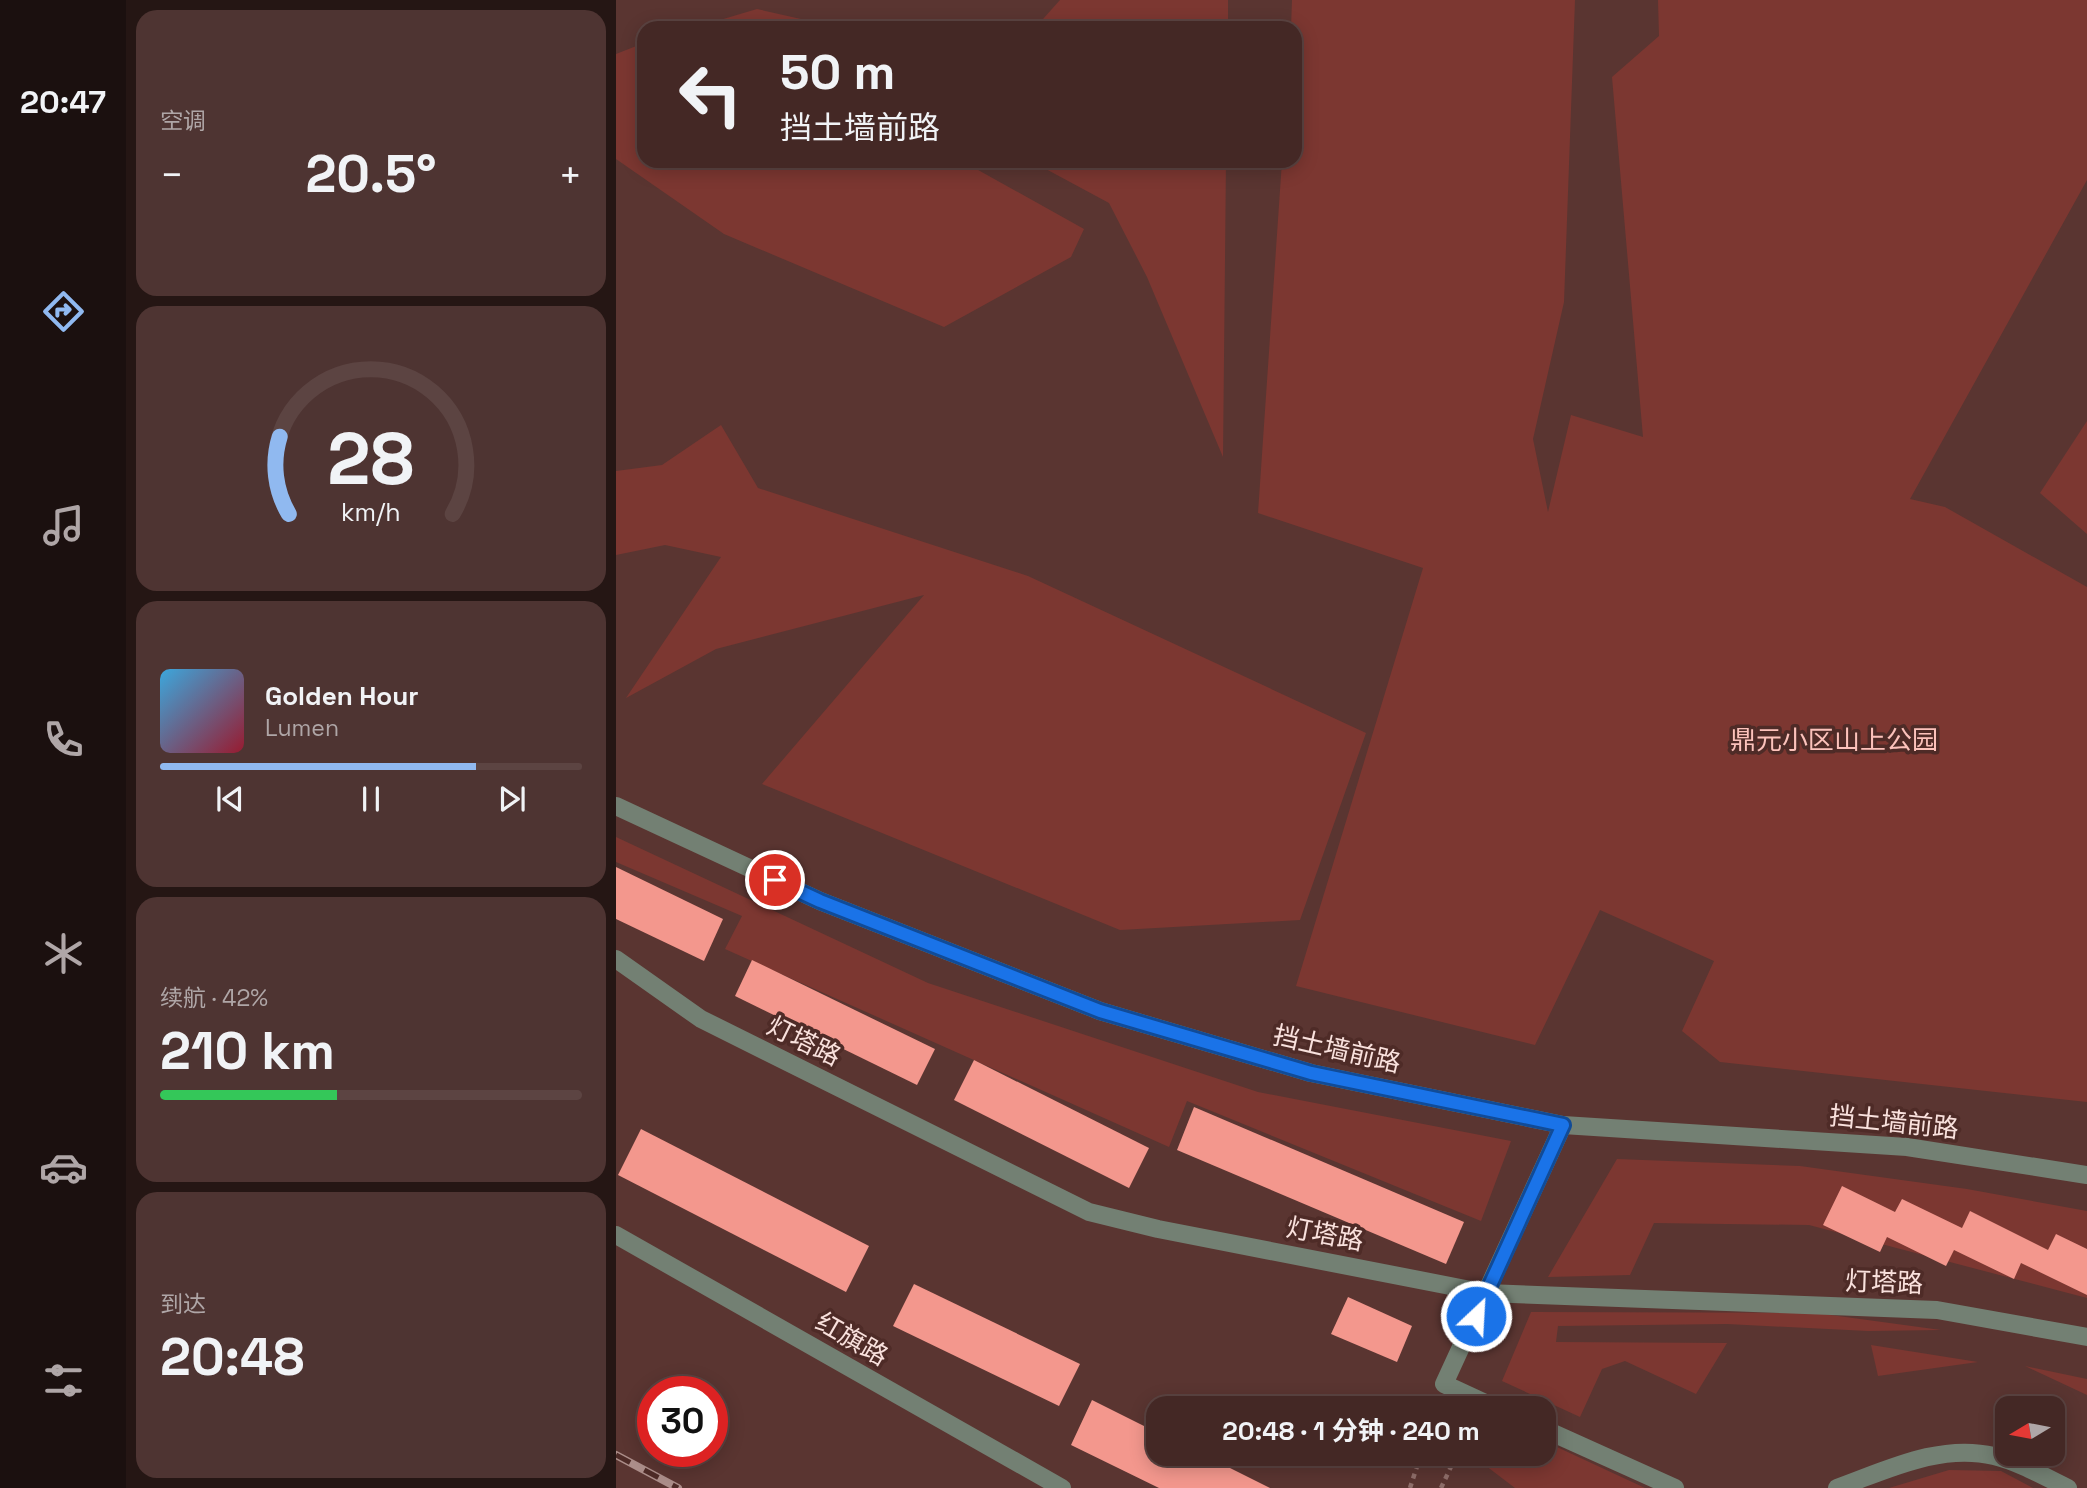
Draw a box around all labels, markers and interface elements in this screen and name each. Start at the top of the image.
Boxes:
text: 50 m [780,41,895,103]
icon: left [665,49,756,140]
text: 20:47 [20,82,106,122]
text: 空调 [160,106,206,136]
text: 挡土墙前路 [780,108,940,148]
text: 20.5° [305,141,437,207]
text: − [160,151,184,199]
text: + [558,151,582,199]
icon: directions [39,287,88,336]
text: 28 [328,413,414,506]
text: km/h [341,496,401,528]
icon: music [39,501,88,550]
text: Golden Hour [265,679,419,713]
text: Lumen [265,713,339,743]
icon: phone [39,715,88,764]
park label: 鼎元小区山上公园 [1730,723,1938,757]
icon: previous [211,780,249,818]
icon: pause [352,780,390,818]
icon: next [493,780,531,818]
pin [745,850,805,910]
icon: arrive [756,861,794,899]
icon: climate [39,929,88,978]
text: 续航 · 42% [160,983,268,1013]
street label: 灯塔路 [761,1009,847,1073]
text: 210 km [160,1018,335,1084]
street label: 挡土墙前路 [1270,1018,1404,1080]
street label: 挡土墙前路 [1828,1098,1960,1146]
icon: car [39,1143,88,1192]
street label: 灯塔路 [1283,1210,1367,1258]
street label: 灯塔路 [1844,1264,1924,1300]
position arrow [1439,1279,1513,1353]
text: 到达 [160,1289,206,1319]
street label: 红旗路 [810,1305,894,1373]
text: 20:48 [160,1324,304,1390]
icon: filters [39,1356,88,1405]
speed limit sign: 30 [637,1376,728,1467]
north arrow [1995,1396,2065,1466]
map controls [1995,1396,2065,1466]
text: 20:48 · 1 分钟 · 240 m [1222,1414,1480,1448]

